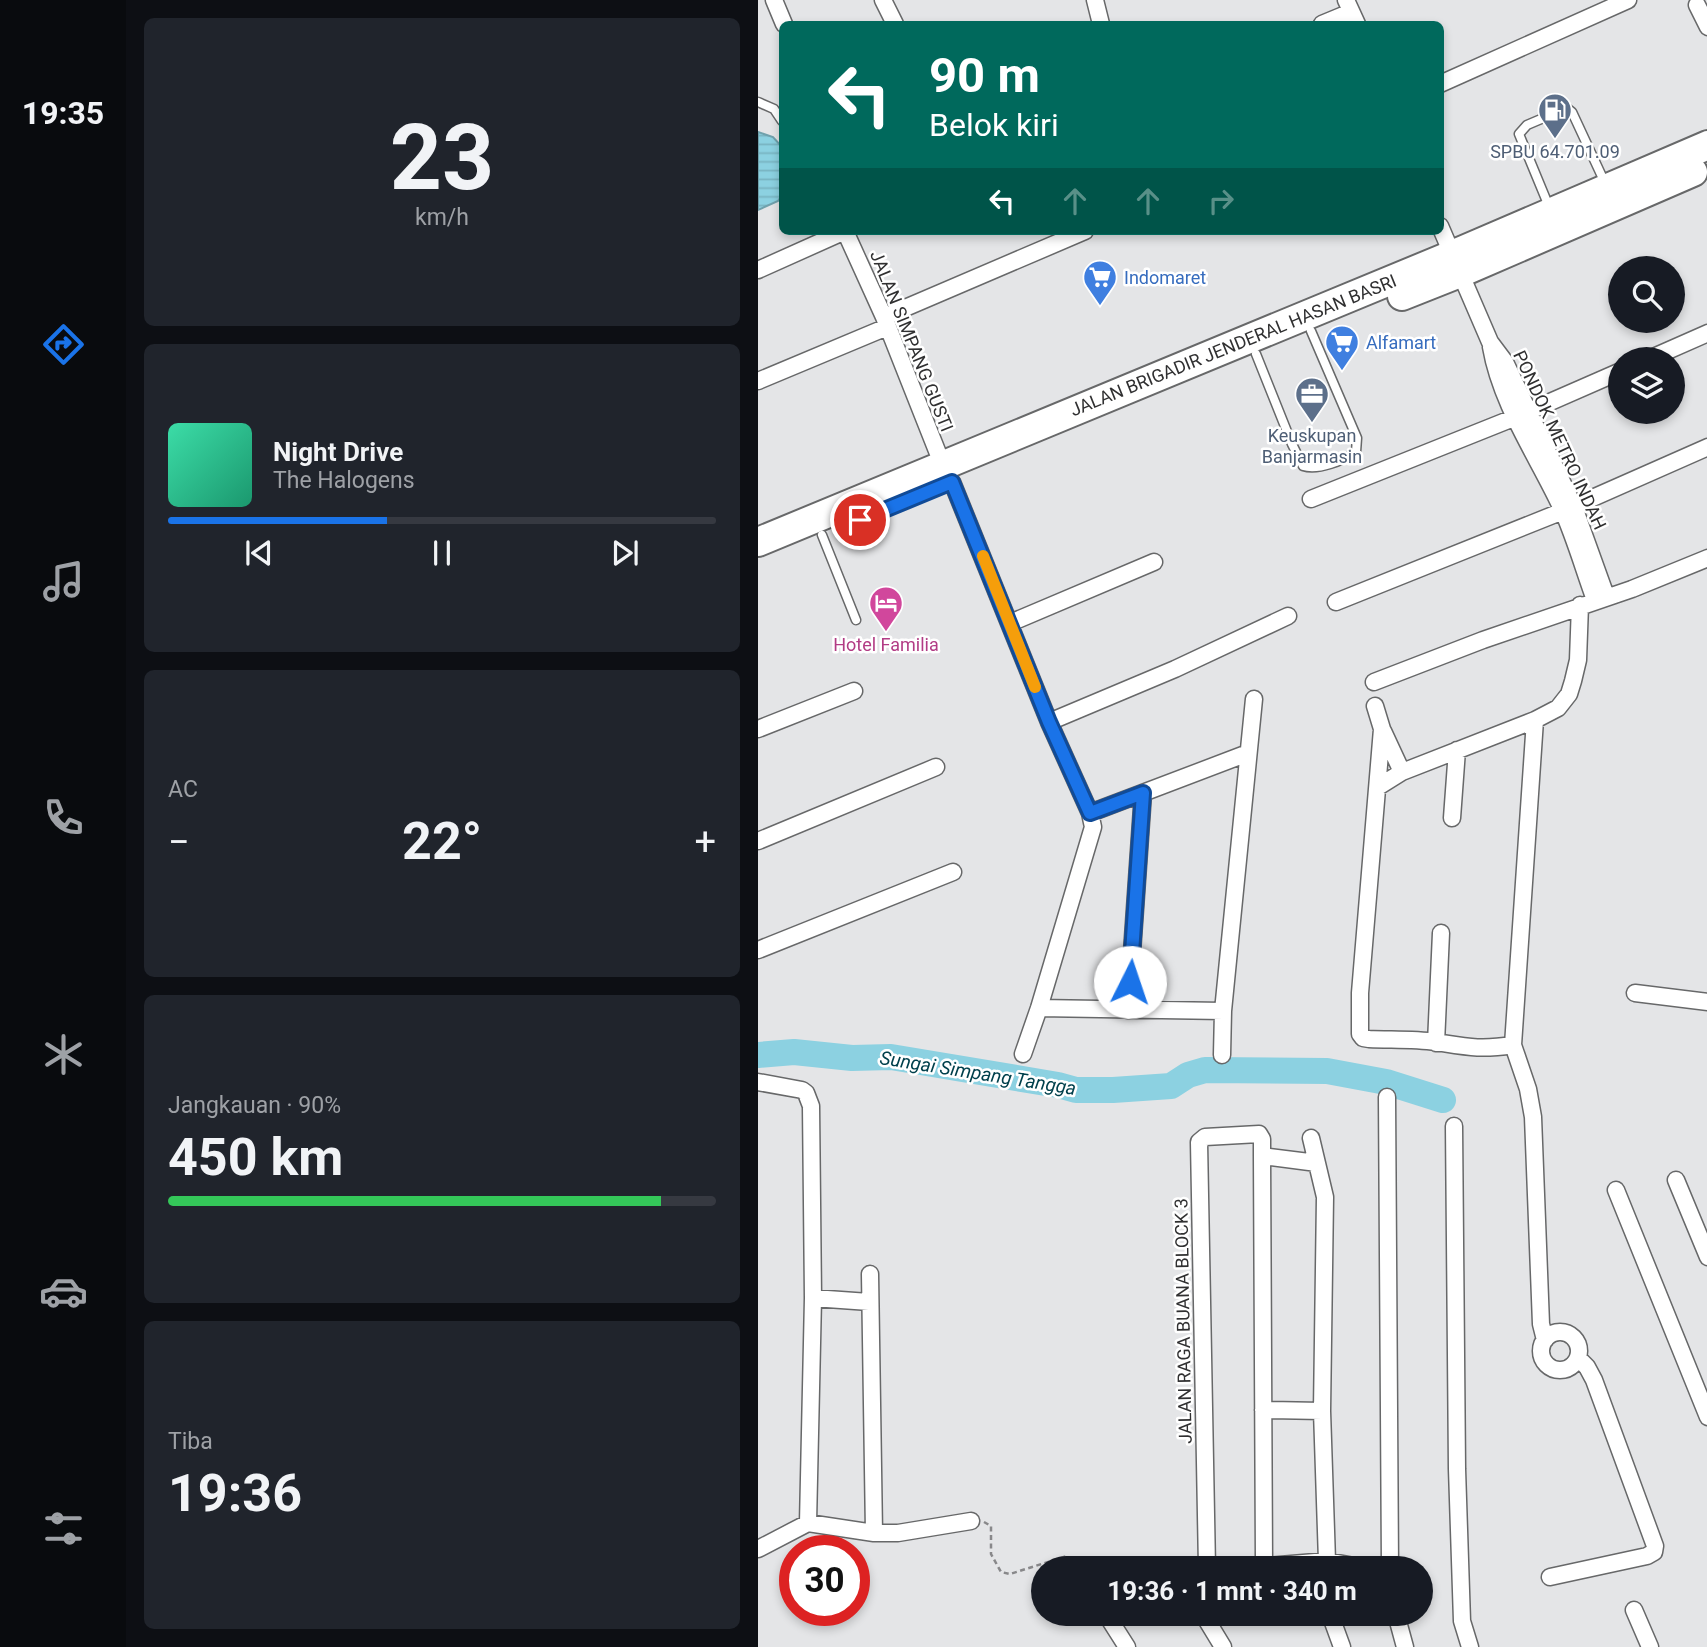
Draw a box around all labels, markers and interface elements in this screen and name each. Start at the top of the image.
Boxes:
text: 90 m [929,47,1040,104]
icon: left [814,49,905,140]
fuel station icon: SPBU 64.701.09 [1536,91,1574,140]
text: 19:35 [22,94,104,132]
text: 23 [390,105,494,211]
text: Belok kiri [929,106,1059,144]
place label: SPBU 64.701.09 [1490,141,1620,162]
icon: left [983,182,1021,220]
icon: ahead [1056,182,1094,220]
icon: ahead [1129,182,1167,220]
icon: right [1202,182,1240,220]
text: km/h [415,204,469,231]
street label: JALAN SIMPANG GUSTI [866,247,958,435]
map controls [1608,256,1685,424]
button: search [1608,256,1685,333]
supermarket icon: Indomaret [1081,258,1119,307]
place label: Indomaret [1124,267,1206,288]
street label: JALAN BRIGADIR JENDERAL HASAN BASRI [1067,270,1399,420]
icon: directions [39,320,88,369]
supermarket icon: Alfamart [1323,323,1361,372]
place label: Alfamart [1366,332,1436,353]
street label: PONDOK METRO INDAH [1509,347,1611,533]
button: layers [1608,347,1685,424]
office icon: Keuskupan Banjarmasin [1293,375,1331,424]
place label: Keuskupan Banjarmasin [1262,425,1362,467]
text: Night Drive [273,437,403,467]
text: The Halogens [273,467,415,494]
pin [830,490,890,550]
icon: arrive [841,501,879,539]
icon: previous [240,534,278,572]
icon: pause [423,534,461,572]
icon: next [606,534,644,572]
icon: music [39,557,88,606]
hotel icon: Hotel Familia [867,584,905,633]
place label: Hotel Familia [833,634,939,655]
text: AC [168,776,198,803]
icon: phone [39,793,88,842]
text: 22° [402,811,482,872]
text: − [168,820,190,864]
text: + [694,820,716,864]
position arrow [1093,945,1167,1019]
icon: climate [39,1030,88,1079]
water label: Sungai Simpang Tangga [878,1046,1078,1100]
text: Jangkauan · 90% [168,1092,341,1119]
text: 450 km [168,1127,343,1188]
street label: JALAN RAGA BUANA BLOCK 3 [1170,1198,1196,1444]
icon: car [39,1267,88,1316]
text: Tiba [168,1428,213,1455]
text: 19:36 [168,1463,302,1524]
icon: filters [39,1504,88,1553]
speed limit sign: 30 [779,1535,870,1626]
text: 19:36 · 1 mnt · 340 m [1107,1576,1357,1606]

